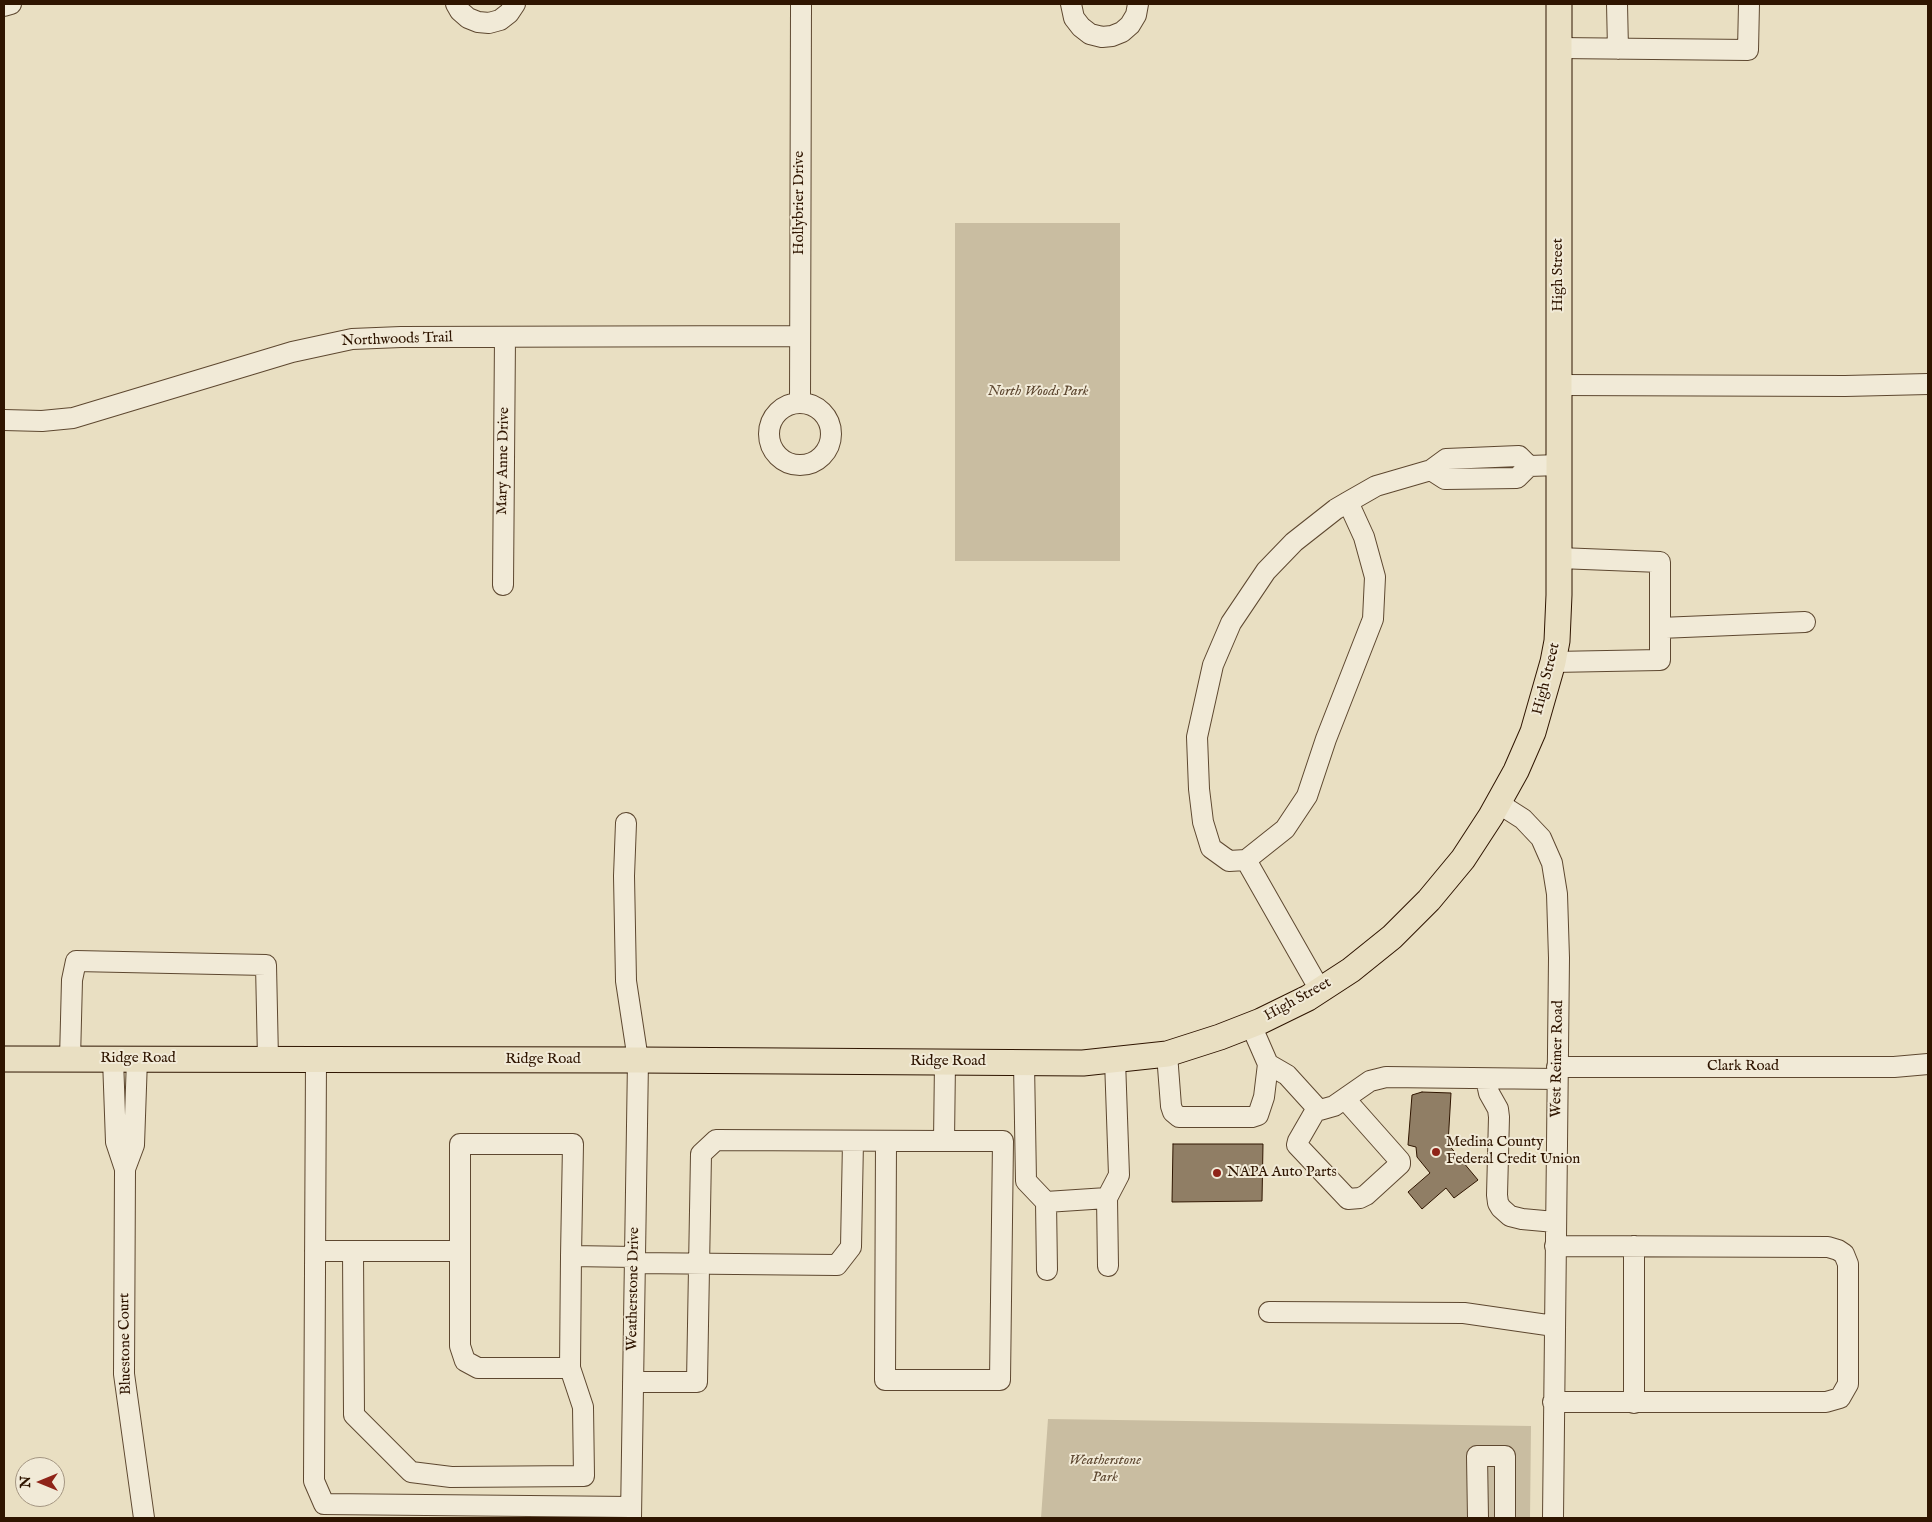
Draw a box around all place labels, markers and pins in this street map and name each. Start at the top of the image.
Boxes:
place label: Medina County Federal Credit Union [1446,1134,1580,1169]
marker: Medina County Federal Credit Union [1430,1146,1442,1158]
place label: NAPA Auto Parts [1227,1164,1337,1182]
marker: NAPA Auto Parts [1211,1167,1223,1179]

